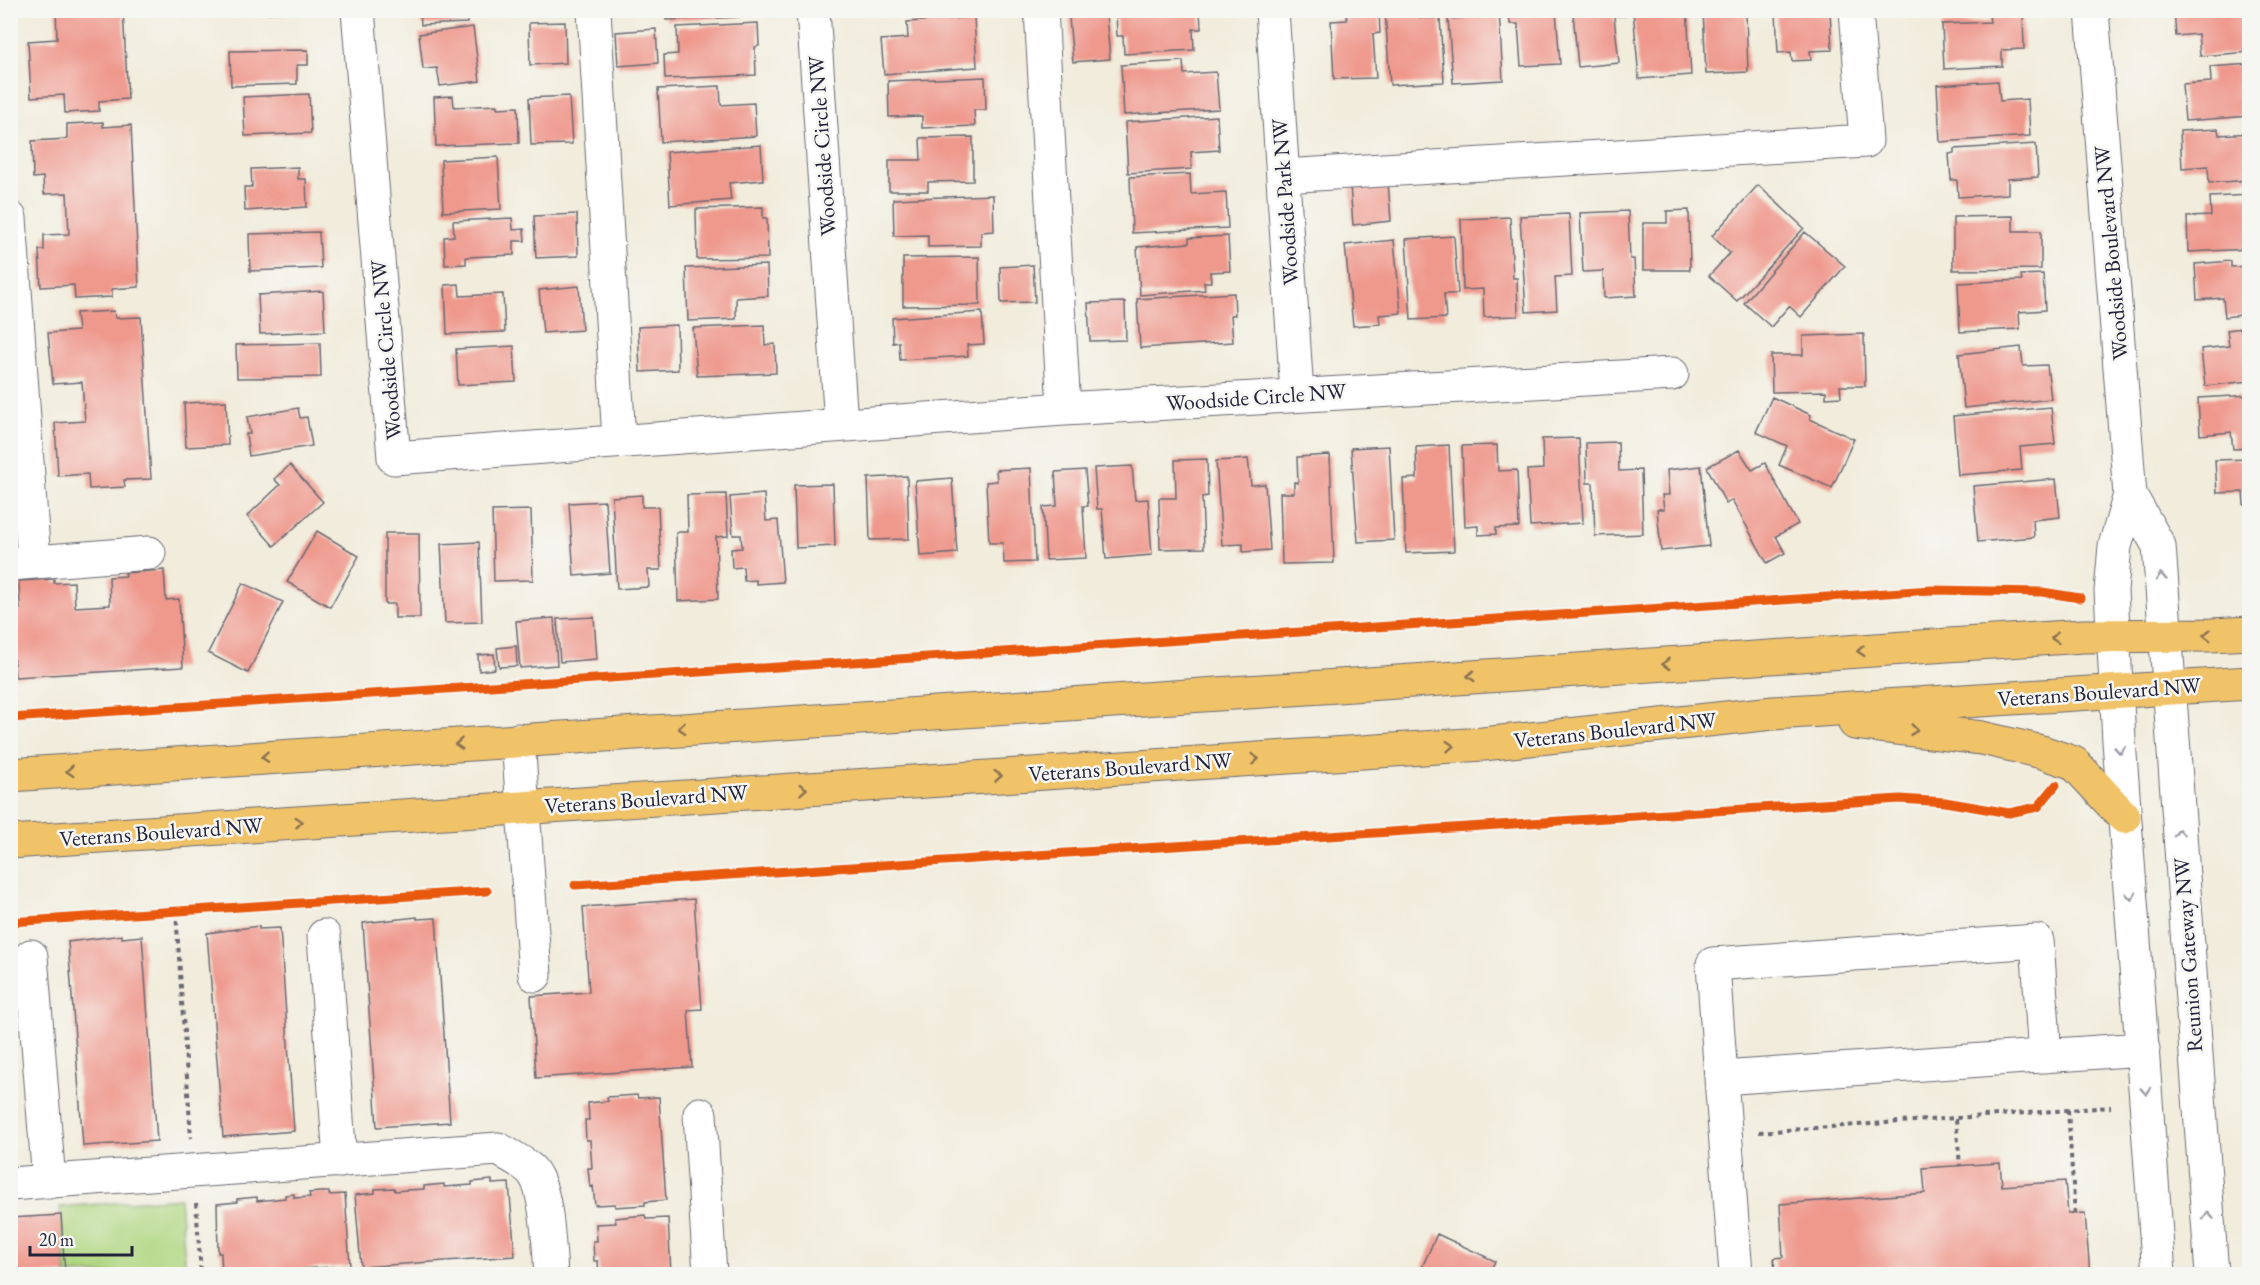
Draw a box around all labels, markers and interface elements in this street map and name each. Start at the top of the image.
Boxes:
street label: Woodside Circle NW [801,54,843,237]
street label: Woodside Park NW [1265,117,1305,286]
street label: Woodside Boulevard NW [2087,144,2135,361]
street label: Woodside Circle NW [364,258,408,441]
street label: Woodside Circle NW [1165,376,1348,418]
one-way arrow [2155,573,2168,582]
one-way arrow [2203,629,2212,641]
one-way arrow [2051,631,2060,644]
one-way arrow [1856,644,1865,657]
one-way arrow [1662,657,1671,670]
one-way arrow [1467,670,1476,683]
street label: Veterans Boulevard NW [1996,670,2202,714]
street label: Veterans Boulevard NW [1512,705,1719,755]
one-way arrow [678,722,687,735]
one-way arrow [1909,723,1919,736]
one-way arrow [455,737,464,750]
one-way arrow [1445,740,1454,753]
street label: Veterans Boulevard NW [1027,745,1233,789]
one-way arrow [2113,746,2126,755]
one-way arrow [260,751,269,764]
one-way arrow [1251,753,1260,766]
one-way arrow [66,764,75,777]
one-way arrow [993,770,1002,783]
street label: Veterans Boulevard NW [543,777,749,821]
one-way arrow [799,783,808,796]
street label: Veterans Boulevard NW [58,810,264,854]
one-way arrow [295,816,304,829]
one-way arrow [2173,829,2186,838]
street label: Reunion Gateway NW [2167,856,2209,1053]
one-way arrow [2124,892,2137,901]
one-way arrow [2139,1086,2152,1095]
one-way arrow [2202,1212,2215,1221]
scale bar [30,1219,132,1257]
text: 20 m [39,1228,74,1251]

